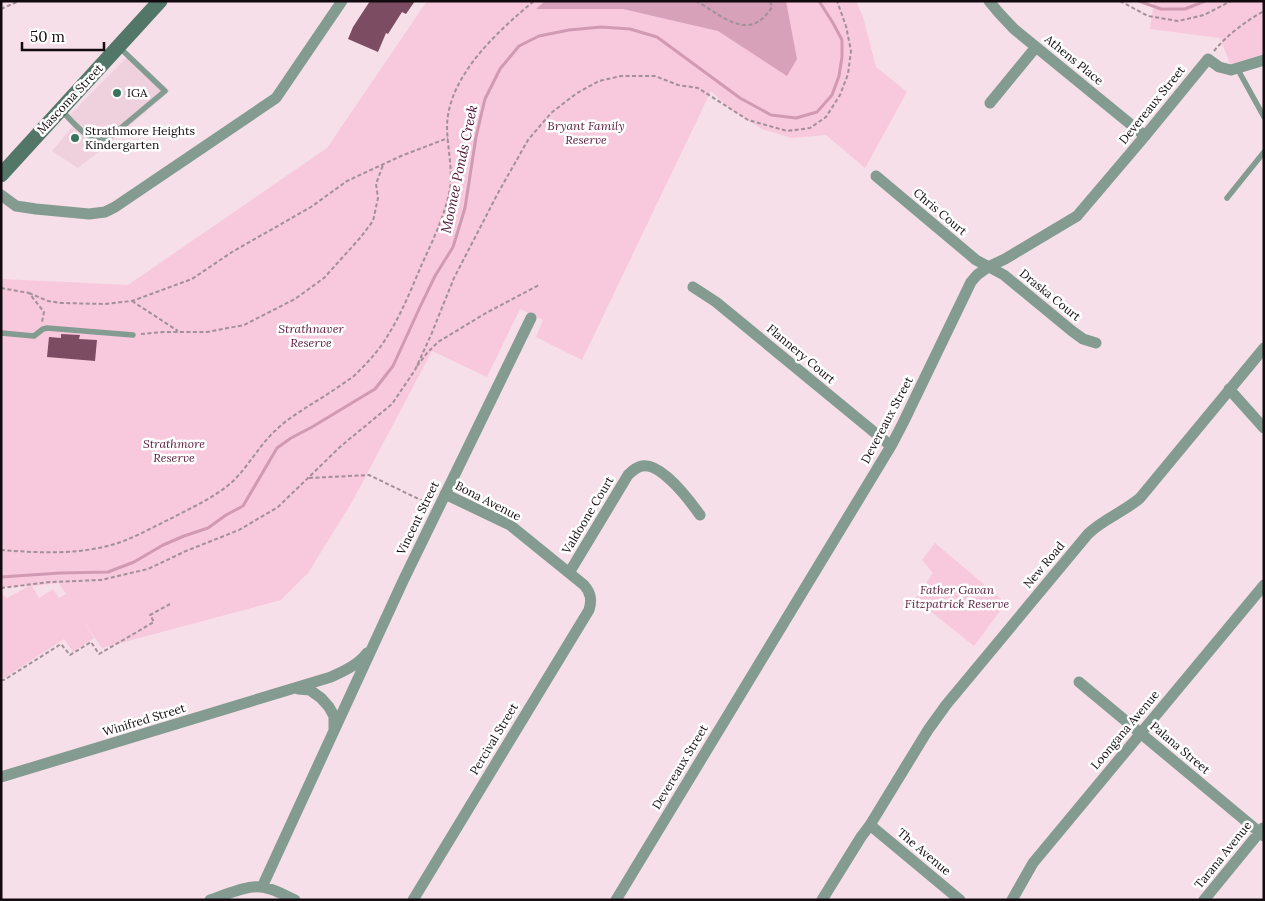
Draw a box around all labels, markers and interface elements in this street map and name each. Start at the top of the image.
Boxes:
scale bar [22,20,105,52]
text: 50 m [30,27,65,46]
street label: Athens Place [1041,31,1107,88]
street label: Mascoma Street [33,60,106,137]
street label: Devereaux Street [1115,62,1188,147]
place label: IGA [127,85,148,100]
marker: IGA [111,87,123,99]
water label: Moonee Ponds Creek [437,103,481,235]
park label: Bryant Family Reserve [547,118,625,147]
place label: Strathmore Heights Kindergarten [85,123,196,152]
marker: Strathmore Heights Kindergarten [69,132,81,144]
street label: Chris Court [910,185,970,239]
street label: Draska Court [1017,265,1084,324]
park label: Strathnaver Reserve [278,321,344,350]
street label: Flannery Court [764,321,839,387]
street label: Devereaux Street [857,373,916,466]
park label: Strathmore Reserve [143,436,205,465]
street label: Valdoone Court [558,473,617,557]
street label: Vincent Street [393,478,442,558]
street label: Bona Avenue [453,478,524,524]
street label: New Road [1020,538,1067,591]
park label: Father Gavan Fitzpatrick Reserve [905,582,1010,611]
street label: Loongana Avenue [1087,687,1162,772]
street label: Winifred Street [101,700,187,739]
street label: Percival Street [466,700,521,777]
street label: Palana Street [1147,718,1214,777]
street label: Devereaux Street [648,721,711,812]
street label: Tarana Avenue [1191,818,1255,891]
street label: The Avenue [895,825,955,879]

